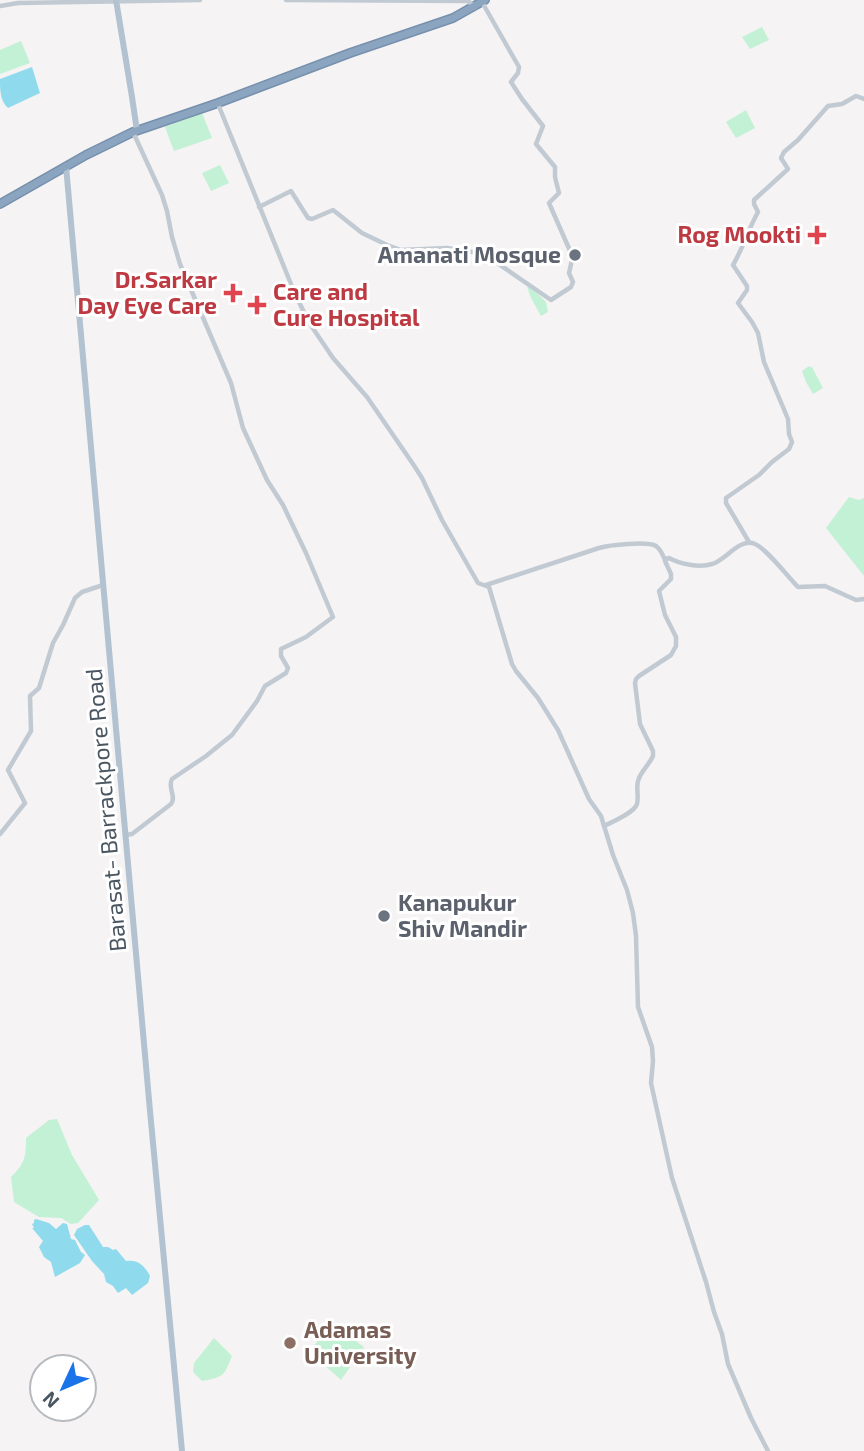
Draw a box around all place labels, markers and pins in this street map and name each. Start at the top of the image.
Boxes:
place label: Rog Mookti [678,220,801,248]
marker: Rog Mookti [807,225,827,245]
place label: Amanati Mosque [378,240,561,268]
marker: Amanati Mosque [567,247,583,263]
place label: Dr.Sarkar Day Eye Care [78,265,217,319]
place label: Care and Cure Hospital [273,277,420,331]
marker: Dr.Sarkar Day Eye Care [223,283,243,303]
marker: Care and Cure Hospital [247,295,267,315]
place label: Kanapukur Shiv Mandir [398,888,527,942]
marker: Kanapukur Shiv Mandir [376,908,392,924]
place label: Adamas University [304,1315,417,1369]
marker: Adamas University [282,1335,298,1351]

